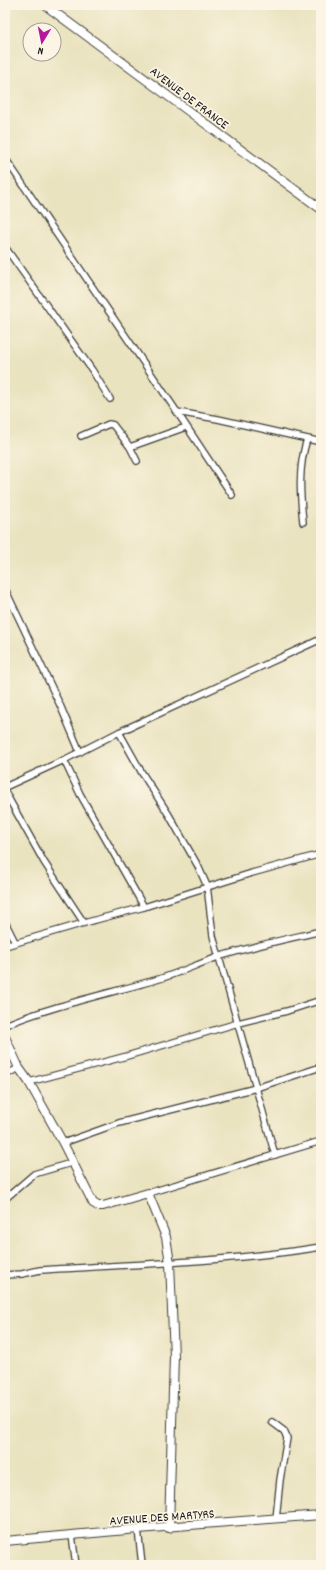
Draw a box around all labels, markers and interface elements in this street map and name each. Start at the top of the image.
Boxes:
north arrow [22,22,62,62]
text: N [36,41,45,58]
street label: AVENUE DE FRANCE [145,63,232,135]
street label: AVENUE DES MARTYRS [109,1505,216,1532]

